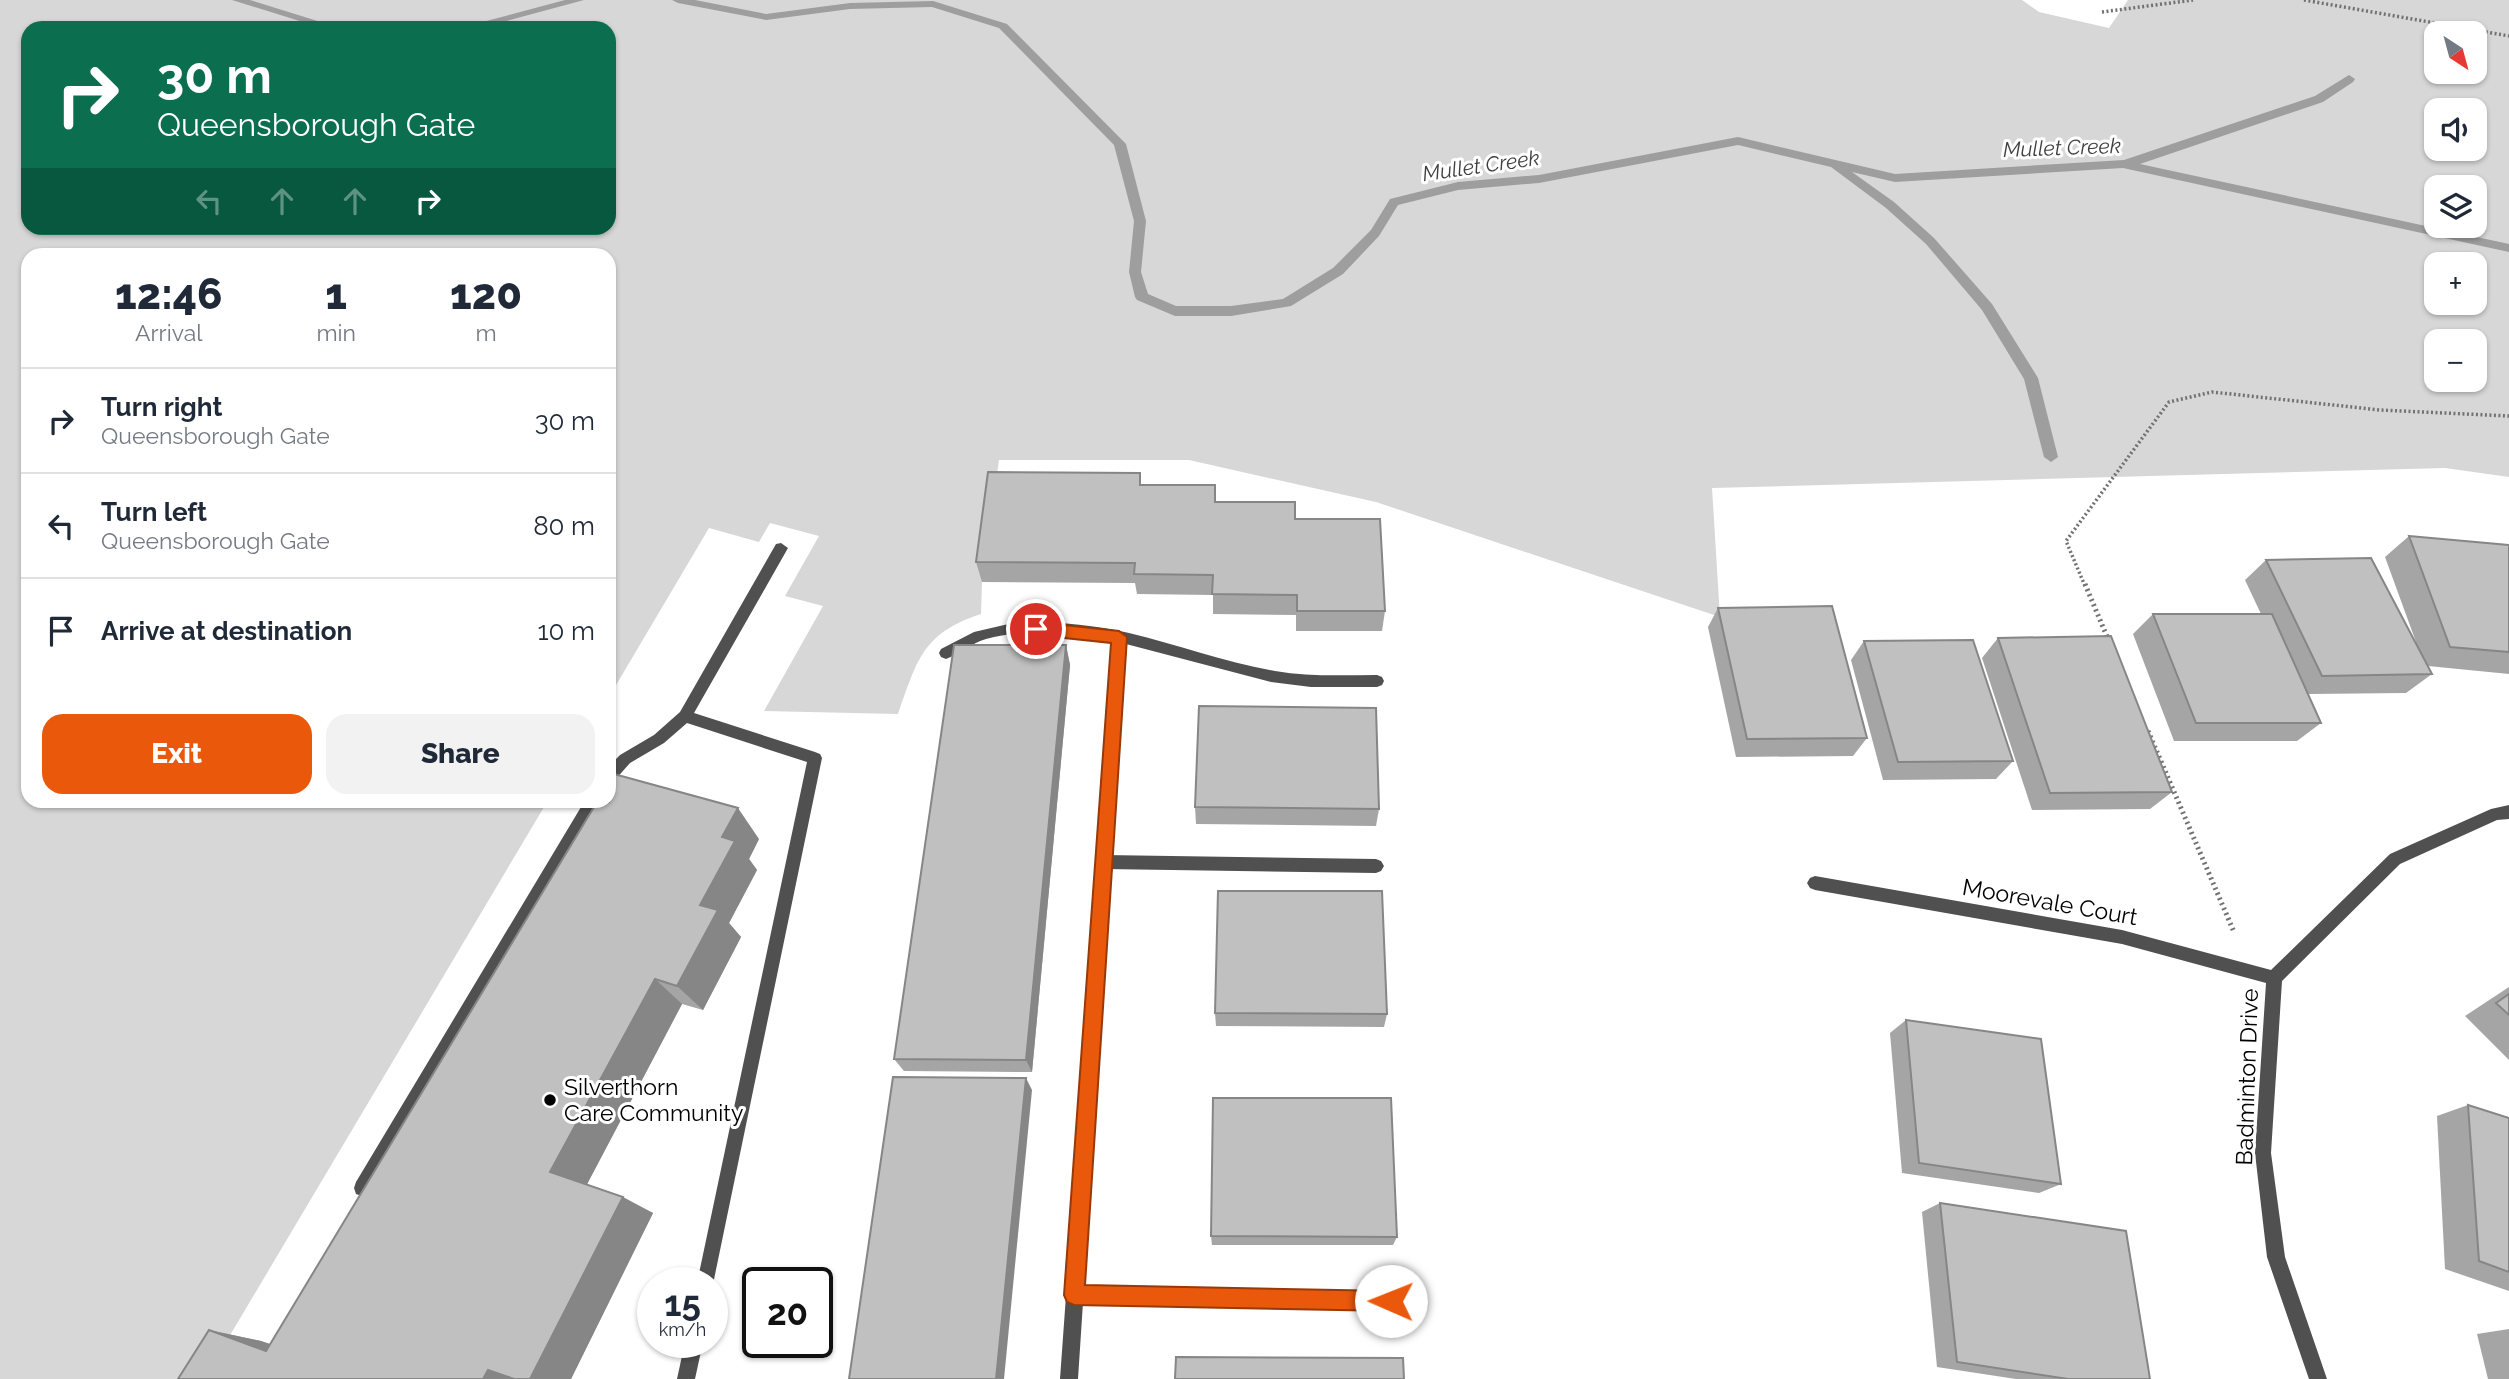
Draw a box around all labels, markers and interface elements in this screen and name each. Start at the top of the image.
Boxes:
north arrow [2424,21,2487,84]
map controls [2424,21,2487,392]
text: 30 m [157,47,272,104]
icon: right [42,49,133,140]
button: sound [2424,98,2487,161]
text: Queensborough Gate [157,106,475,143]
water label: Mullet Creek [2003,133,2121,162]
water label: Mullet Creek [1421,145,1541,186]
button: layers [2424,175,2487,238]
icon: left [190,182,228,220]
icon: ahead [263,182,301,220]
icon: ahead [336,182,374,220]
icon: right [409,182,447,220]
button: + [2424,252,2487,315]
text: 12:46 [115,270,222,319]
text: 1 [325,270,347,319]
text: 120 [450,270,522,319]
text: Arrival [135,319,202,346]
text: min [316,319,356,346]
text: m [475,319,497,346]
button: − [2424,329,2487,392]
text: Turn right [101,392,222,422]
icon: right [42,402,80,440]
text: 30 m [535,406,595,436]
text: Queensborough Gate [101,422,330,449]
text: Turn left [101,497,207,527]
icon: left [42,507,80,545]
text: 80 m [533,511,595,541]
text: Queensborough Gate [101,527,330,554]
pin [1006,599,1066,659]
icon: arrive [1017,610,1055,648]
icon: arrive [42,612,80,650]
text: Arrive at destination [101,616,352,646]
text: 10 m [537,616,595,646]
button: Exit [42,714,312,794]
button: Share [326,714,595,794]
street label: Moorevale Court [1960,873,2140,930]
street label: Badminton Drive [2230,988,2263,1166]
place label: Silverthorn Care Community [564,1073,743,1126]
marker: Silverthorn Care Community [542,1092,558,1108]
position arrow [1354,1264,1428,1338]
speed limit sign: 20 [742,1267,833,1358]
text: 15 [664,1283,701,1324]
text: km/h [659,1319,706,1340]

